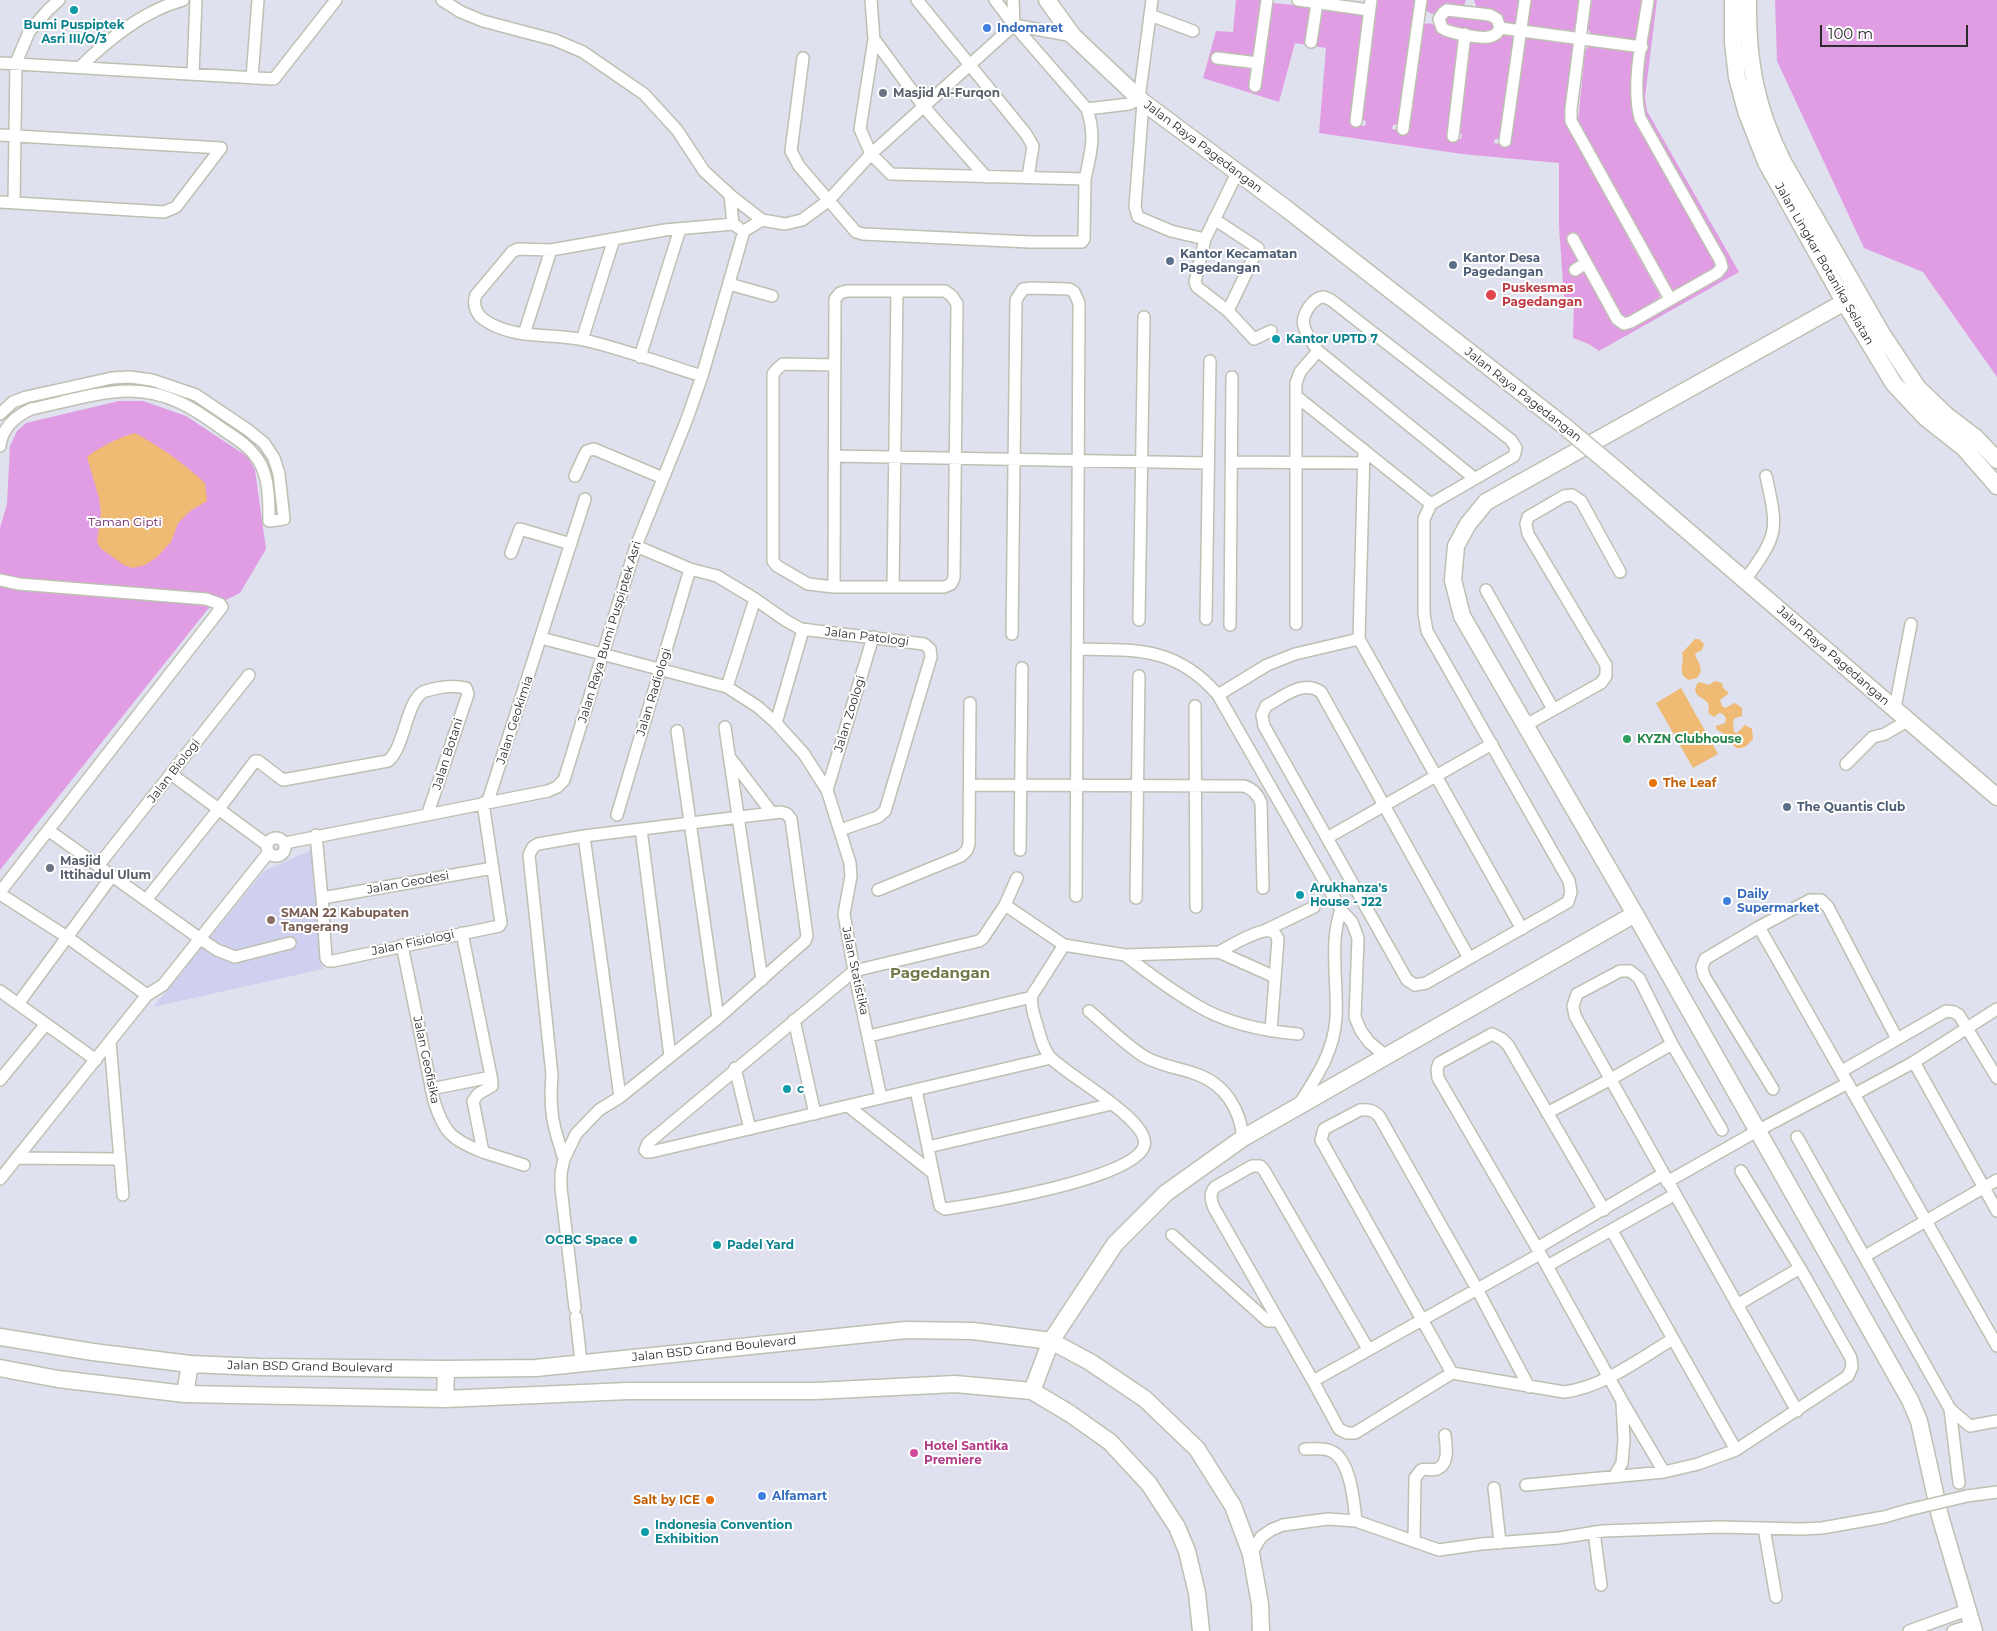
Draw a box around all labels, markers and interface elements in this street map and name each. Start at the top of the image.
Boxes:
marker: Bumi Puspiptek Asri III/O/3 [68,4,80,16]
scale bar [1822,15,1970,47]
place label: Bumi Puspiptek Asri III/O/3 [23,18,125,46]
place label: Indomaret [997,21,1063,35]
marker: Indomaret [981,22,993,34]
text: 100 m [1828,24,1873,43]
place label: Masjid Al-Furqon [893,86,1000,100]
marker: Masjid Al-Furqon [877,87,889,99]
street label: Jalan Raya Pagedangan [1141,98,1265,196]
street label: Jalan Lingkar Botanika Selatan [1772,180,1876,348]
place label: Kantor Kecamatan Pagedangan [1180,247,1297,275]
place label: Kantor Desa Pagedangan [1463,251,1543,279]
marker: Kantor Kecamatan Pagedangan [1164,255,1176,267]
marker: Kantor Desa Pagedangan [1447,259,1459,271]
place label: Puskesmas Pagedangan [1502,281,1582,309]
marker: Puskesmas Pagedangan [1484,288,1498,302]
place label: Kantor UPTD 7 [1286,332,1378,346]
marker: Kantor UPTD 7 [1270,333,1282,345]
street label: Jalan Raya Pagedangan [1462,345,1584,445]
park label: Taman Gipti [88,515,162,529]
street label: Jalan Raya Bumi Puspiptek Asri [575,539,645,725]
street label: Jalan Raya Pagedangan [1774,603,1892,709]
street label: Jalan Patologi [824,625,910,649]
street label: Jalan Radiologi [634,646,674,738]
street label: Jalan Geokimia [494,674,536,766]
street label: Jalan Zoologi [831,674,869,754]
street label: Jalan Botani [430,716,466,792]
place label: KYZN Clubhouse [1637,732,1742,746]
marker: KYZN Clubhouse [1621,733,1633,745]
street label: Jalan Biologi [145,736,203,806]
place label: The Leaf [1663,776,1716,790]
marker: The Leaf [1647,777,1659,789]
place label: The Quantis Club [1797,800,1905,814]
marker: The Quantis Club [1781,801,1793,813]
place label: Masjid Ittihadul Ulum [60,854,151,882]
marker: Masjid Ittihadul Ulum [44,862,56,874]
street label: Jalan Geodesi [366,869,450,897]
place label: Arukhanza's House - J22 [1310,881,1388,909]
place label: Daily Supermarket [1737,887,1819,915]
marker: Arukhanza's House - J22 [1294,889,1306,901]
marker: Daily Supermarket [1721,895,1733,907]
place label: SMAN 22 Kabupaten Tangerang [281,906,409,934]
marker: SMAN 22 Kabupaten Tangerang [265,914,277,926]
street label: Jalan Statistika [839,926,871,1016]
street label: Jalan Fisiologi [370,927,456,959]
district label: Pagedangan [890,965,990,983]
street label: Jalan Geofisika [410,1015,442,1105]
place label: c [797,1082,804,1096]
marker: c [781,1083,793,1095]
place label: OCBC Space [545,1233,623,1247]
marker: OCBC Space [627,1234,639,1246]
place label: Padel Yard [727,1238,794,1252]
marker: Padel Yard [711,1239,723,1251]
street label: Jalan BSD Grand Boulevard [631,1333,797,1365]
street label: Jalan BSD Grand Boulevard [227,1358,393,1376]
place label: Hotel Santika Premiere [924,1439,1008,1467]
marker: Hotel Santika Premiere [908,1447,920,1459]
place label: Alfamart [772,1489,827,1503]
marker: Alfamart [756,1490,768,1502]
place label: Salt by ICE [633,1493,700,1507]
marker: Salt by ICE [704,1494,716,1506]
place label: Indonesia Convention Exhibition [655,1518,792,1546]
marker: Indonesia Convention Exhibition [639,1526,651,1538]

